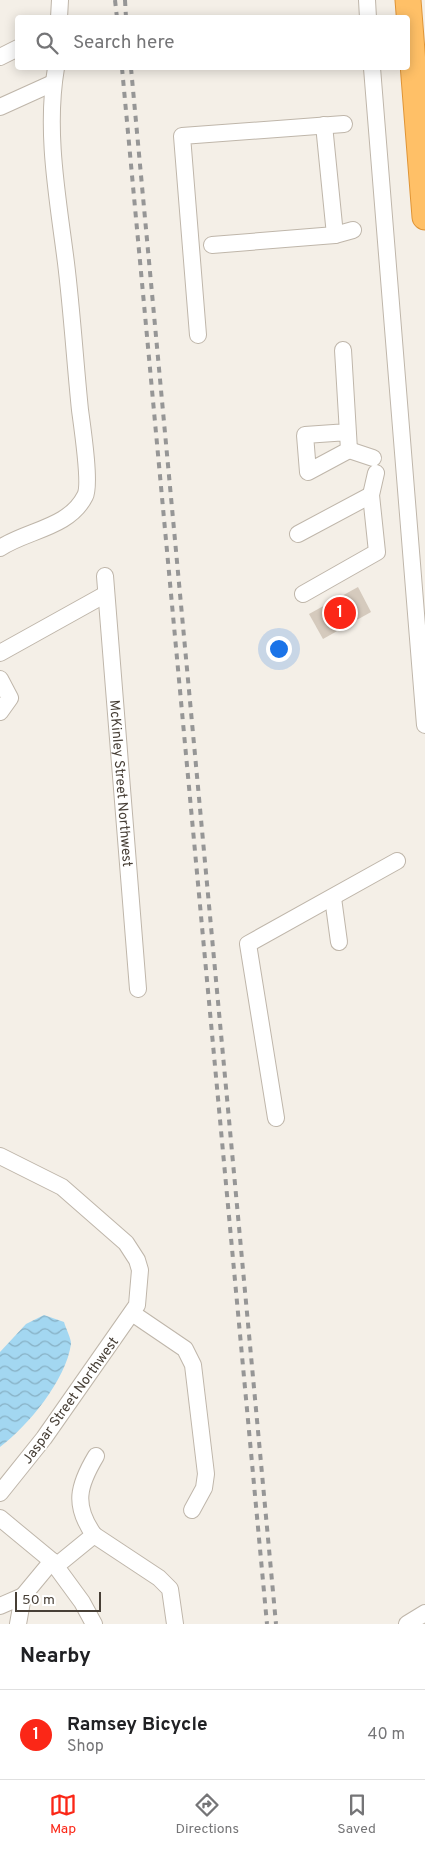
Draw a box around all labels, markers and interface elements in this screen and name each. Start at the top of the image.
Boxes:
search box [15,15,410,70]
icon: search [33,29,61,57]
text: Search here [73,31,175,55]
pin: 1 [324,594,356,632]
your location [266,636,292,662]
street label: McKinley Street Northwest [105,699,135,868]
street label: Jaspar Street Northwest [19,1334,123,1468]
scale bar [15,1589,101,1612]
text: 50 m [22,1592,55,1609]
text: Nearby [20,1643,91,1670]
text: Ramsey Bicycle [67,1713,208,1737]
text: 1 [33,1725,39,1745]
text: 40 m [367,1725,405,1745]
text: Shop [67,1737,104,1757]
tab: Map [49,1791,77,1838]
tab: Directions [175,1791,239,1838]
tab: Saved [337,1791,376,1838]

